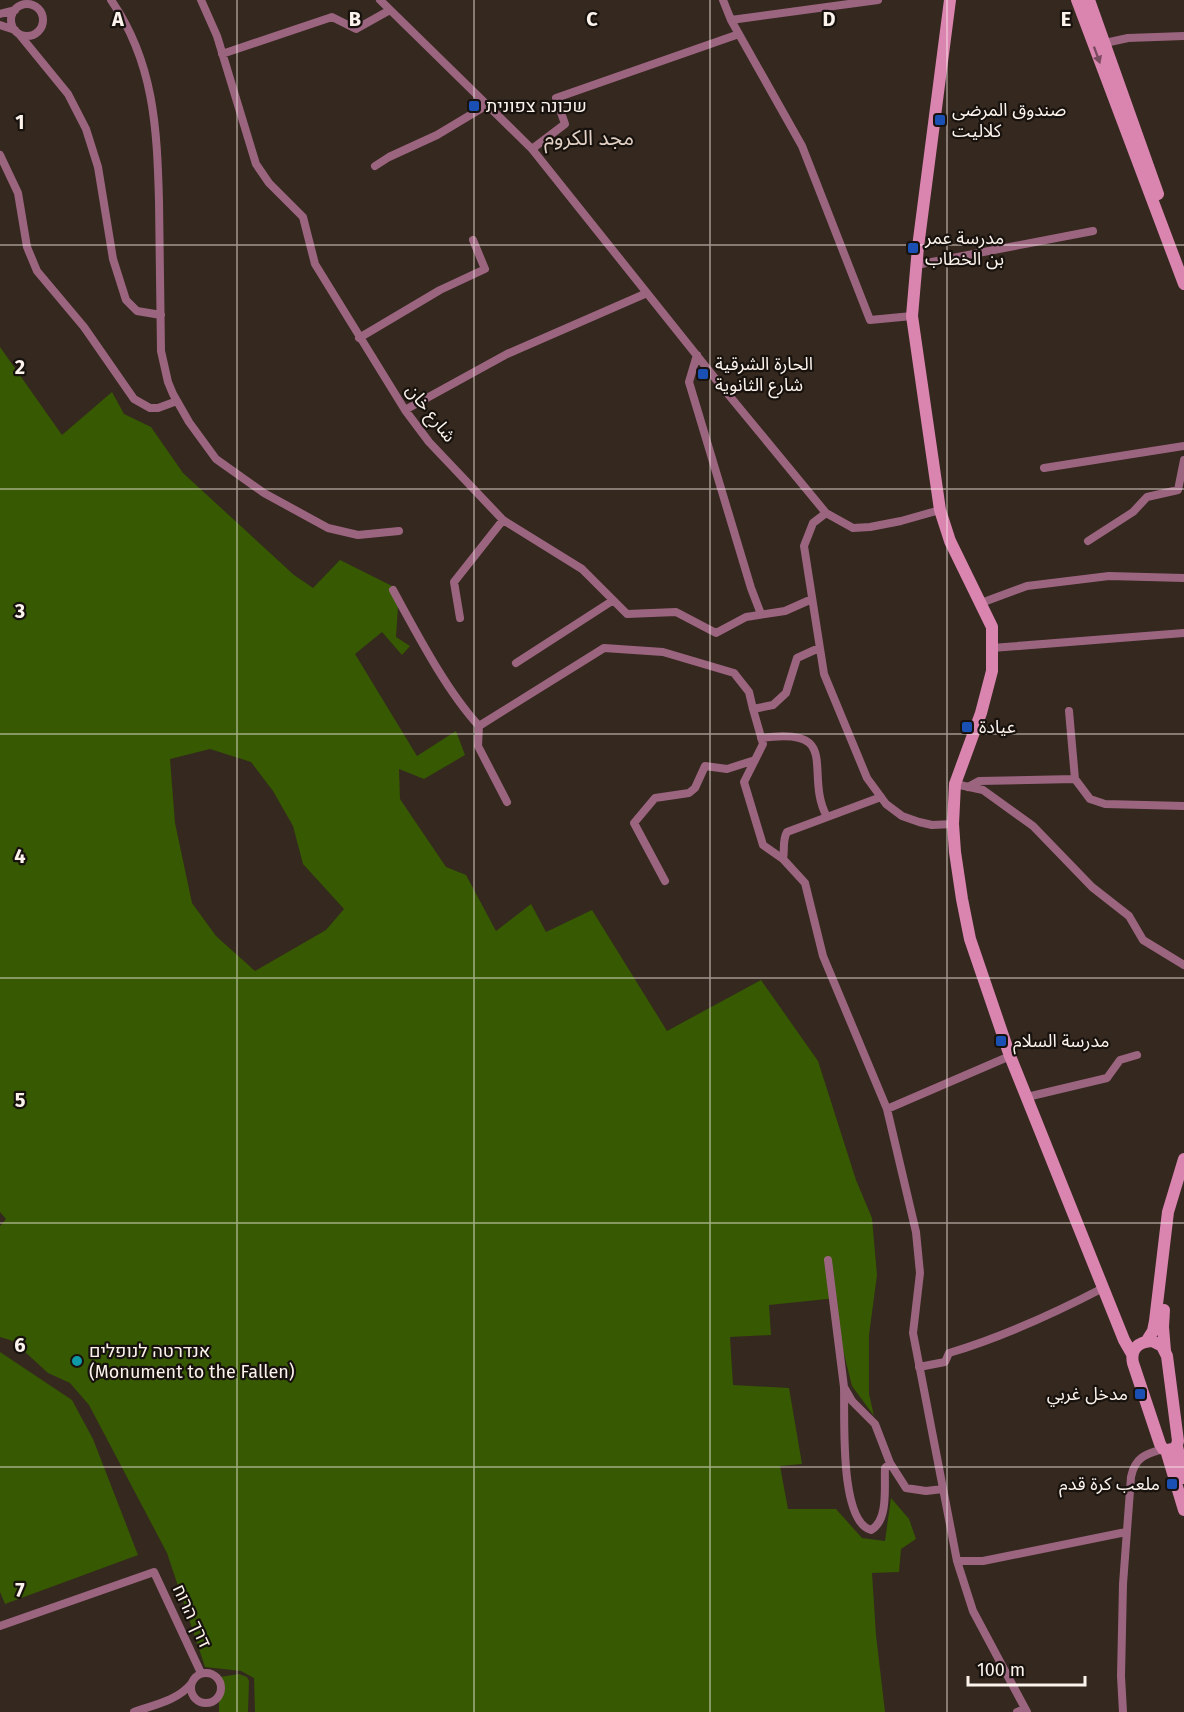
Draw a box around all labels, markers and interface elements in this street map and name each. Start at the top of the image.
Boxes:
text: A [111,7,125,31]
text: B [349,7,361,31]
text: C [586,7,598,31]
text: D [822,7,836,31]
text: E [1061,7,1071,31]
one-way arrow [1093,46,1103,64]
place label: שכונה צפונית [486,95,587,117]
marker: שכונה צפונית [467,99,481,113]
place label: صندوق المرضى كلاليت [952,99,1066,142]
text: 1 [15,110,25,134]
marker: صندوق المرضى كلاليت [933,113,947,127]
district label: مجد الكروم [544,125,634,154]
place label: مدرسة عمر بن الخطاب [924,227,1004,270]
marker: مدرسة عمر بن الخطاب [906,241,920,255]
place label: الحارة الشرقية شارع الثانوية [715,353,813,399]
text: 2 [15,355,25,379]
marker: الحارة الشرقية شارع الثانوية [696,367,710,381]
street label: شارع خان [399,379,461,448]
text: 3 [14,599,25,623]
place label: عيادة [979,716,1016,738]
marker: عيادة [960,720,974,734]
text: 4 [14,844,26,868]
place label: مدرسة السلام [1013,1030,1109,1055]
marker: مدرسة السلام [994,1034,1008,1048]
text: 5 [15,1088,26,1112]
text: 6 [14,1333,26,1357]
place label: אנדרטה לנופלים (Monument to the Fallen) [89,1340,295,1383]
marker: אנדרטה לנופלים (Monument to the Fallen) [70,1354,84,1368]
place label: مدخل غربي [1047,1383,1128,1407]
marker: مدخل غربي [1133,1387,1147,1401]
place label: ملعب كرة قدم [1059,1473,1160,1498]
marker: ملعب كرة قدم [1165,1477,1179,1491]
text: 7 [15,1578,25,1602]
street label: דרך הרוח [168,1581,216,1651]
scale bar [968,1649,1085,1687]
text: 100 m [977,1659,1025,1681]

